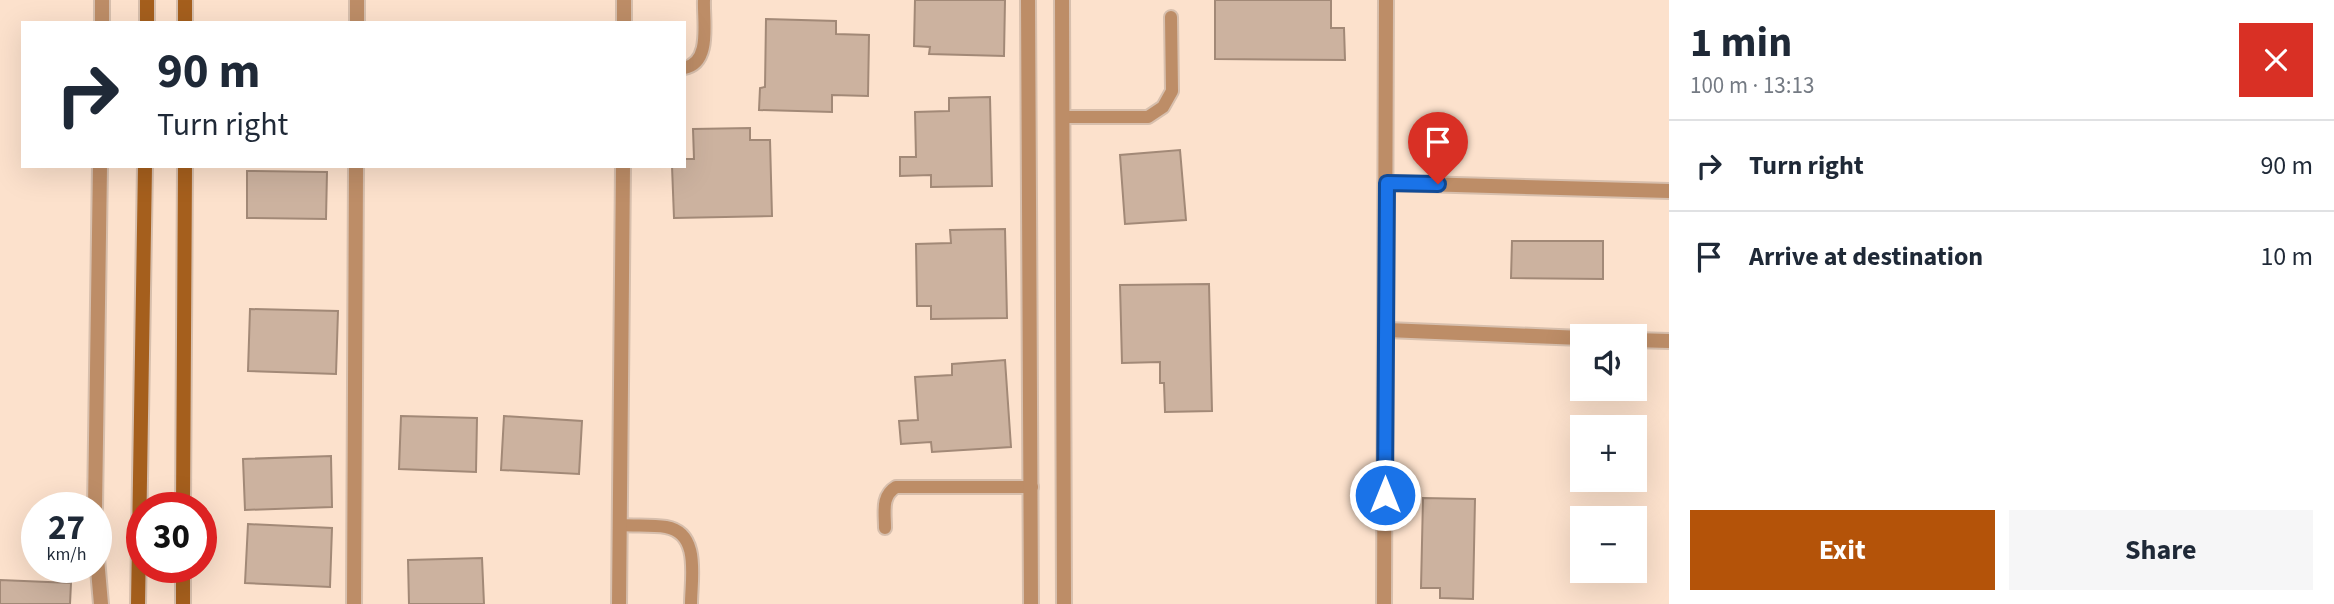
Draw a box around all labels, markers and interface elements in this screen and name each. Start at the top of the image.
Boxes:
text: 1 min [1690,13,1792,73]
button: close [2239,23,2313,97]
text: 90 m [157,37,261,107]
icon: right [42,49,133,140]
text: 100 m · 13:13 [1690,69,1814,102]
text: Turn right [157,102,288,148]
pin [1408,112,1468,184]
icon: arrive [1419,123,1457,161]
icon: right [1690,147,1728,185]
text: Turn right [1749,147,1864,184]
text: 90 m [2260,147,2313,184]
icon: arrive [1690,238,1728,276]
text: Arrive at destination [1749,238,1983,275]
text: 10 m [2260,238,2313,275]
map controls [1570,324,1647,583]
button: sound [1570,324,1647,401]
button: + [1570,415,1647,492]
position arrow [1348,458,1422,532]
speed limit sign: 30 [126,492,217,583]
text: 27 [48,503,85,553]
button: − [1570,506,1647,583]
button: Exit [1690,510,1995,590]
button: Share [2009,510,2313,590]
text: km/h [47,542,86,567]

